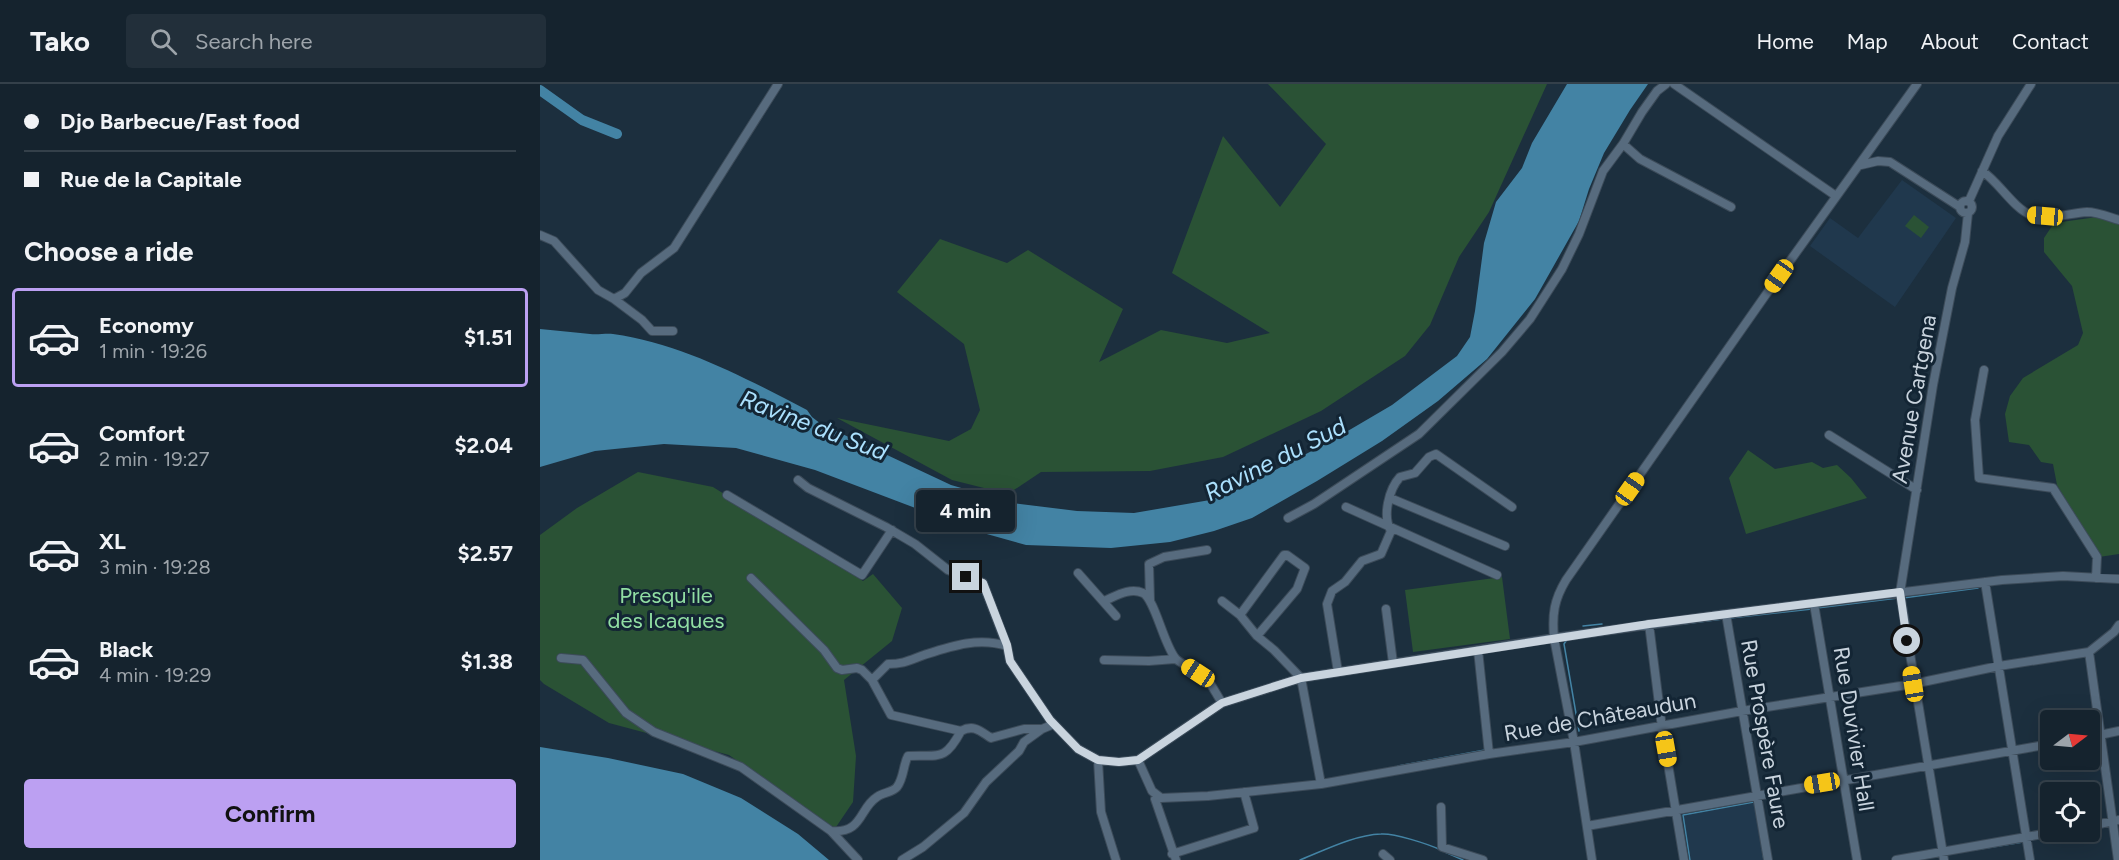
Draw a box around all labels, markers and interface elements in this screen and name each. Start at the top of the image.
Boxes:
search box [126,14,546,68]
text: Tako [30,24,90,58]
icon: search [147,25,180,58]
text: Search here [195,28,313,55]
text: Home [1757,29,1814,54]
text: Map [1847,29,1888,54]
text: About [1921,29,1979,54]
text: Contact [2012,29,2089,54]
text: Djo Barbecue/Fast food [60,108,300,135]
text: Rue de la Capitale [60,166,242,193]
car [2026,205,2064,227]
text: Choose a ride [24,235,193,268]
car [1761,256,1797,296]
icon: car [27,311,81,365]
text: Economy [99,312,194,339]
street label: Avenue Cartgena [1886,312,1942,486]
text: $1.51 [464,324,513,351]
text: 1 min · 19:26 [99,339,207,363]
water label: Ravine du Sud [736,384,893,467]
water label: Ravine du Sud [1199,410,1352,507]
icon: car [27,419,81,473]
text: Comfort [99,420,185,447]
text: $2.04 [454,432,513,459]
text: 2 min · 19:27 [99,447,209,471]
car [1612,469,1648,509]
callout: 4 min [916,490,1016,532]
text: 4 min [940,499,991,523]
icon: car [27,527,81,581]
text: XL [99,528,126,555]
text: $2.57 [458,540,513,567]
text: 3 min · 19:28 [99,555,211,579]
route end [952,563,979,590]
park label: Presqu'ile des Icaques [608,582,724,634]
route start [1893,627,1920,654]
icon: car [27,635,81,689]
text: Black [99,636,153,663]
street label: Rue Prospère Faure [1735,637,1795,831]
street label: Rue Duvivier Hall [1828,645,1880,813]
text: $1.38 [460,648,513,675]
car [1178,656,1218,690]
text: 4 min · 19:29 [99,663,211,687]
car [1901,665,1925,703]
street label: Rue de Châteaudun [1502,687,1698,747]
north arrow [2040,710,2100,770]
map controls [2040,710,2100,842]
car [1654,730,1678,768]
car [1803,771,1841,795]
button: Confirm [24,779,516,848]
button: locate [2040,782,2100,842]

